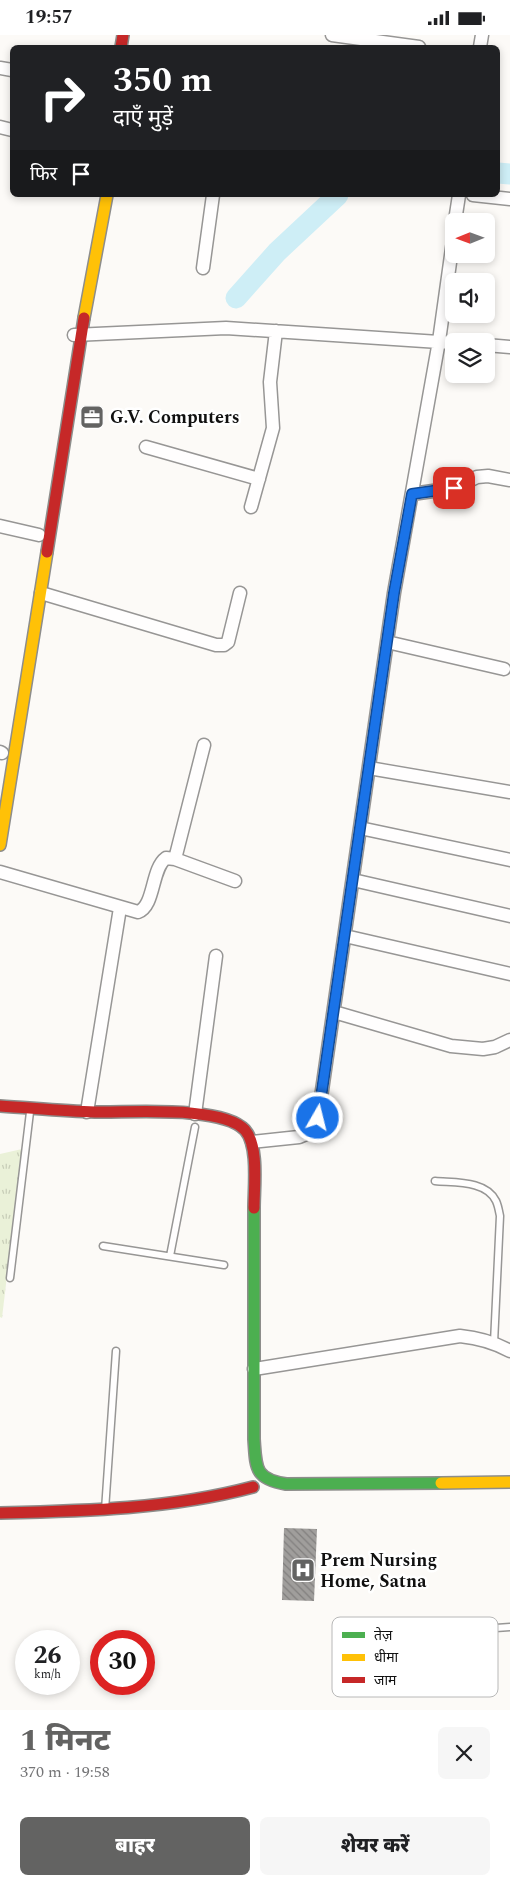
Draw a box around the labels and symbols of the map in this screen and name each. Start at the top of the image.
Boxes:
north arrow [445,213,495,263]
office icon: G.V. Computers [79,404,105,430]
place label: G.V. Computers [110,404,240,431]
pin [433,467,475,509]
position arrow [291,1091,343,1143]
place label: Prem Nursing Home, Satna [320,1547,437,1595]
hospital icon: Prem Nursing Home, Satna [290,1557,316,1583]
legend [332,1617,498,1697]
text: तेज़ [374,1625,393,1646]
speed limit sign: 30 [90,1630,155,1695]
text: धीमा [374,1647,399,1668]
text: जाम [374,1670,397,1691]

